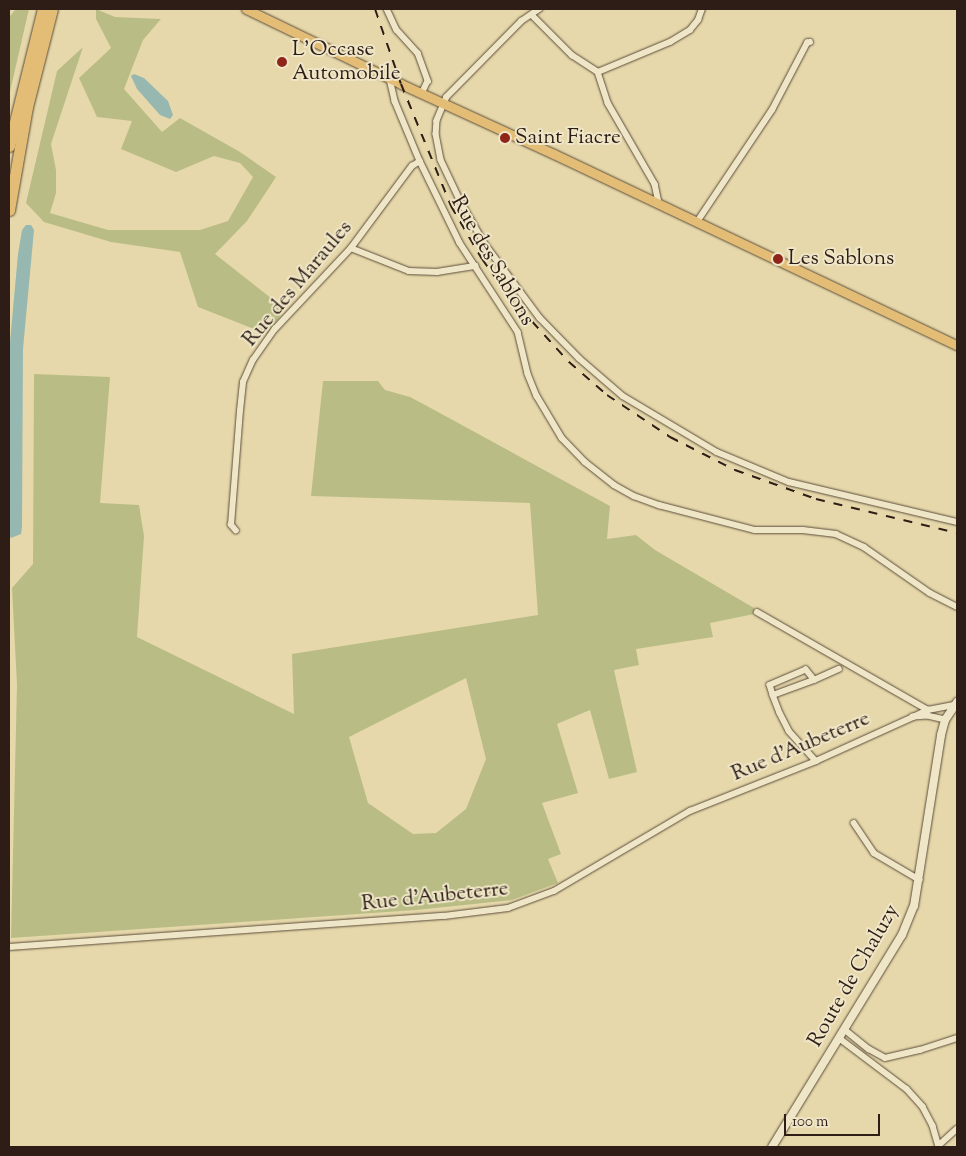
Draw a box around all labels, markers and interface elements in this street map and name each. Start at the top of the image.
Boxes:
place label: L'Occase Automobile [292,37,400,87]
marker: L'Occase Automobile [276,56,288,68]
place label: Saint Fiacre [515,125,621,151]
marker: Saint Fiacre [499,132,511,144]
street label: Rue des Sablons [445,191,539,331]
street label: Rue des Maraules [238,216,358,352]
place label: Les Sablons [788,246,894,272]
marker: Les Sablons [772,253,784,265]
street label: Rue d'Aubeterre [728,707,874,787]
street label: Rue d'Aubeterre [360,877,510,917]
street label: Route de Chaluzy [803,900,905,1052]
scale bar [786,1104,882,1136]
text: 100 m [792,1112,828,1133]

